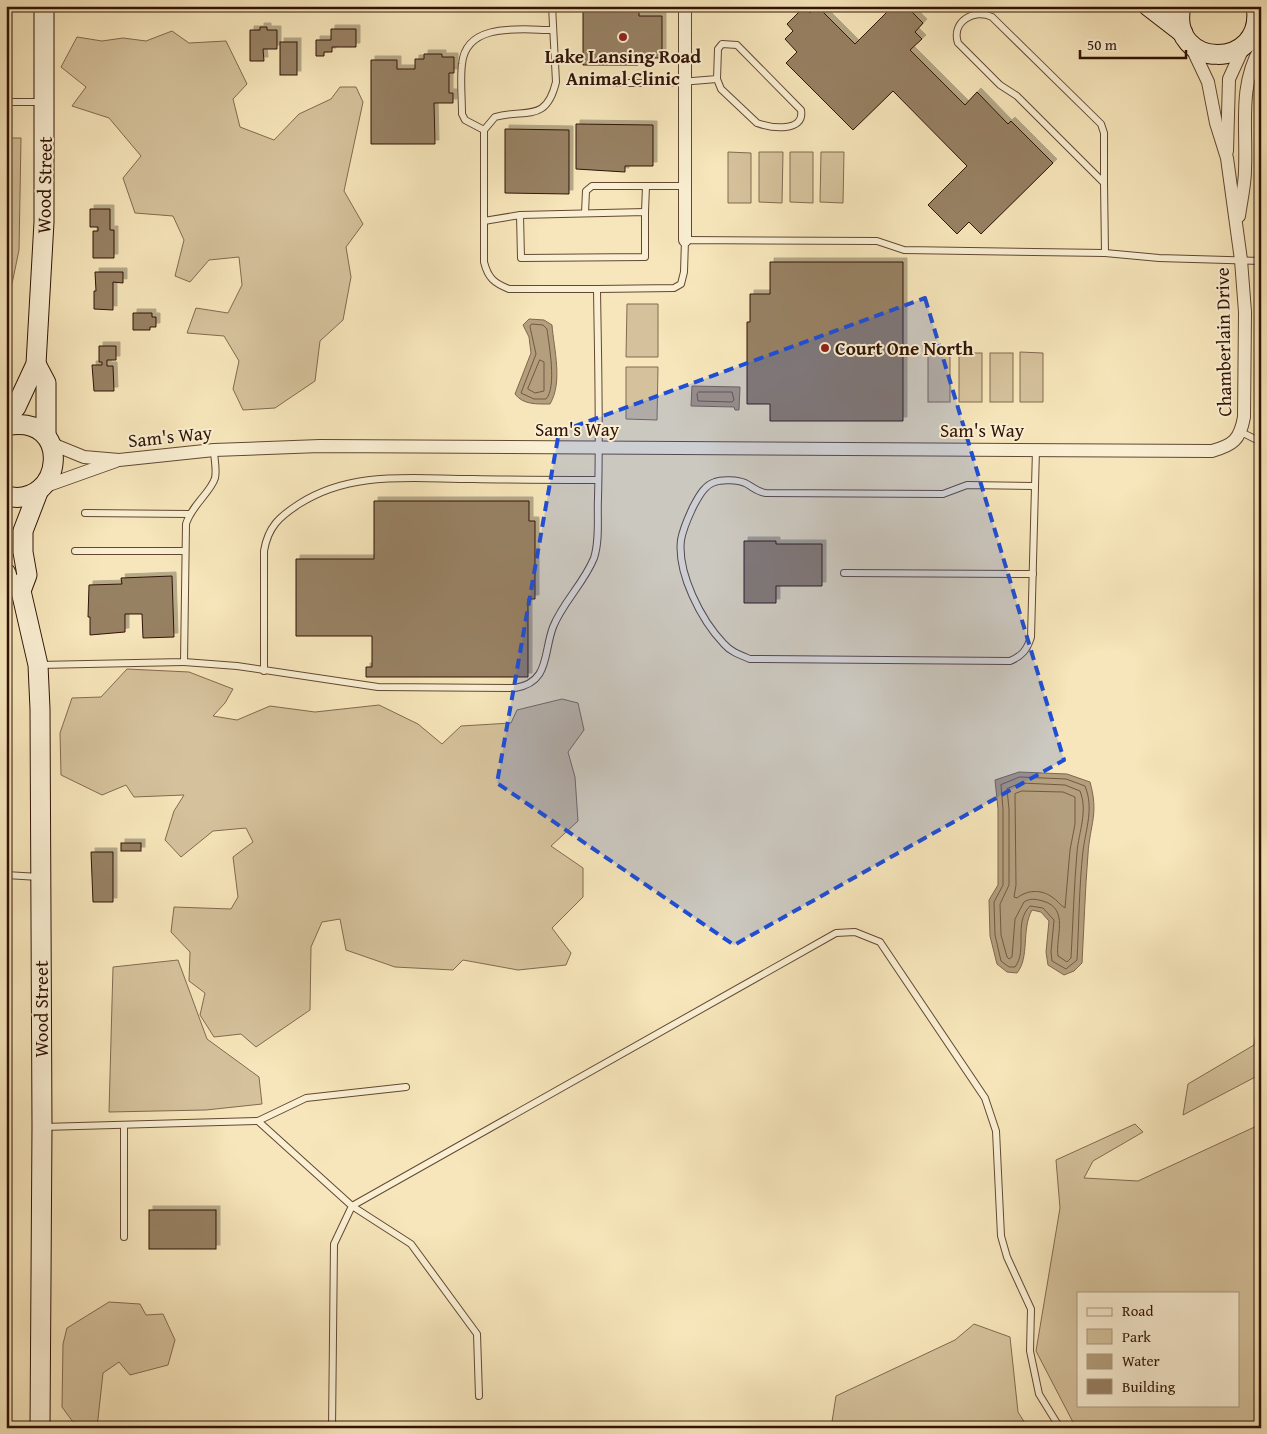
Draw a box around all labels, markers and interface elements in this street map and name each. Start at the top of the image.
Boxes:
scale bar [1080,28,1186,60]
marker: Lake Lansing Road Animal Clinic [617,31,629,43]
text: 50 m [1087,34,1118,55]
place label: Lake Lansing Road Animal Clinic [545,42,701,92]
street label: Wood Street [29,136,59,234]
street label: Chamberlain Drive [1208,267,1238,417]
place label: Court One North [835,334,974,362]
marker: Court One North [819,342,831,354]
street label: Sam's Way [535,415,620,443]
street label: Sam's Way [940,416,1025,444]
street label: Sam's Way [127,418,214,454]
street label: Wood Street [27,960,55,1058]
legend [1077,1292,1240,1406]
text: Road [1122,1300,1153,1321]
text: Park [1122,1326,1151,1347]
text: Water [1122,1350,1160,1371]
text: Building [1122,1376,1176,1397]

